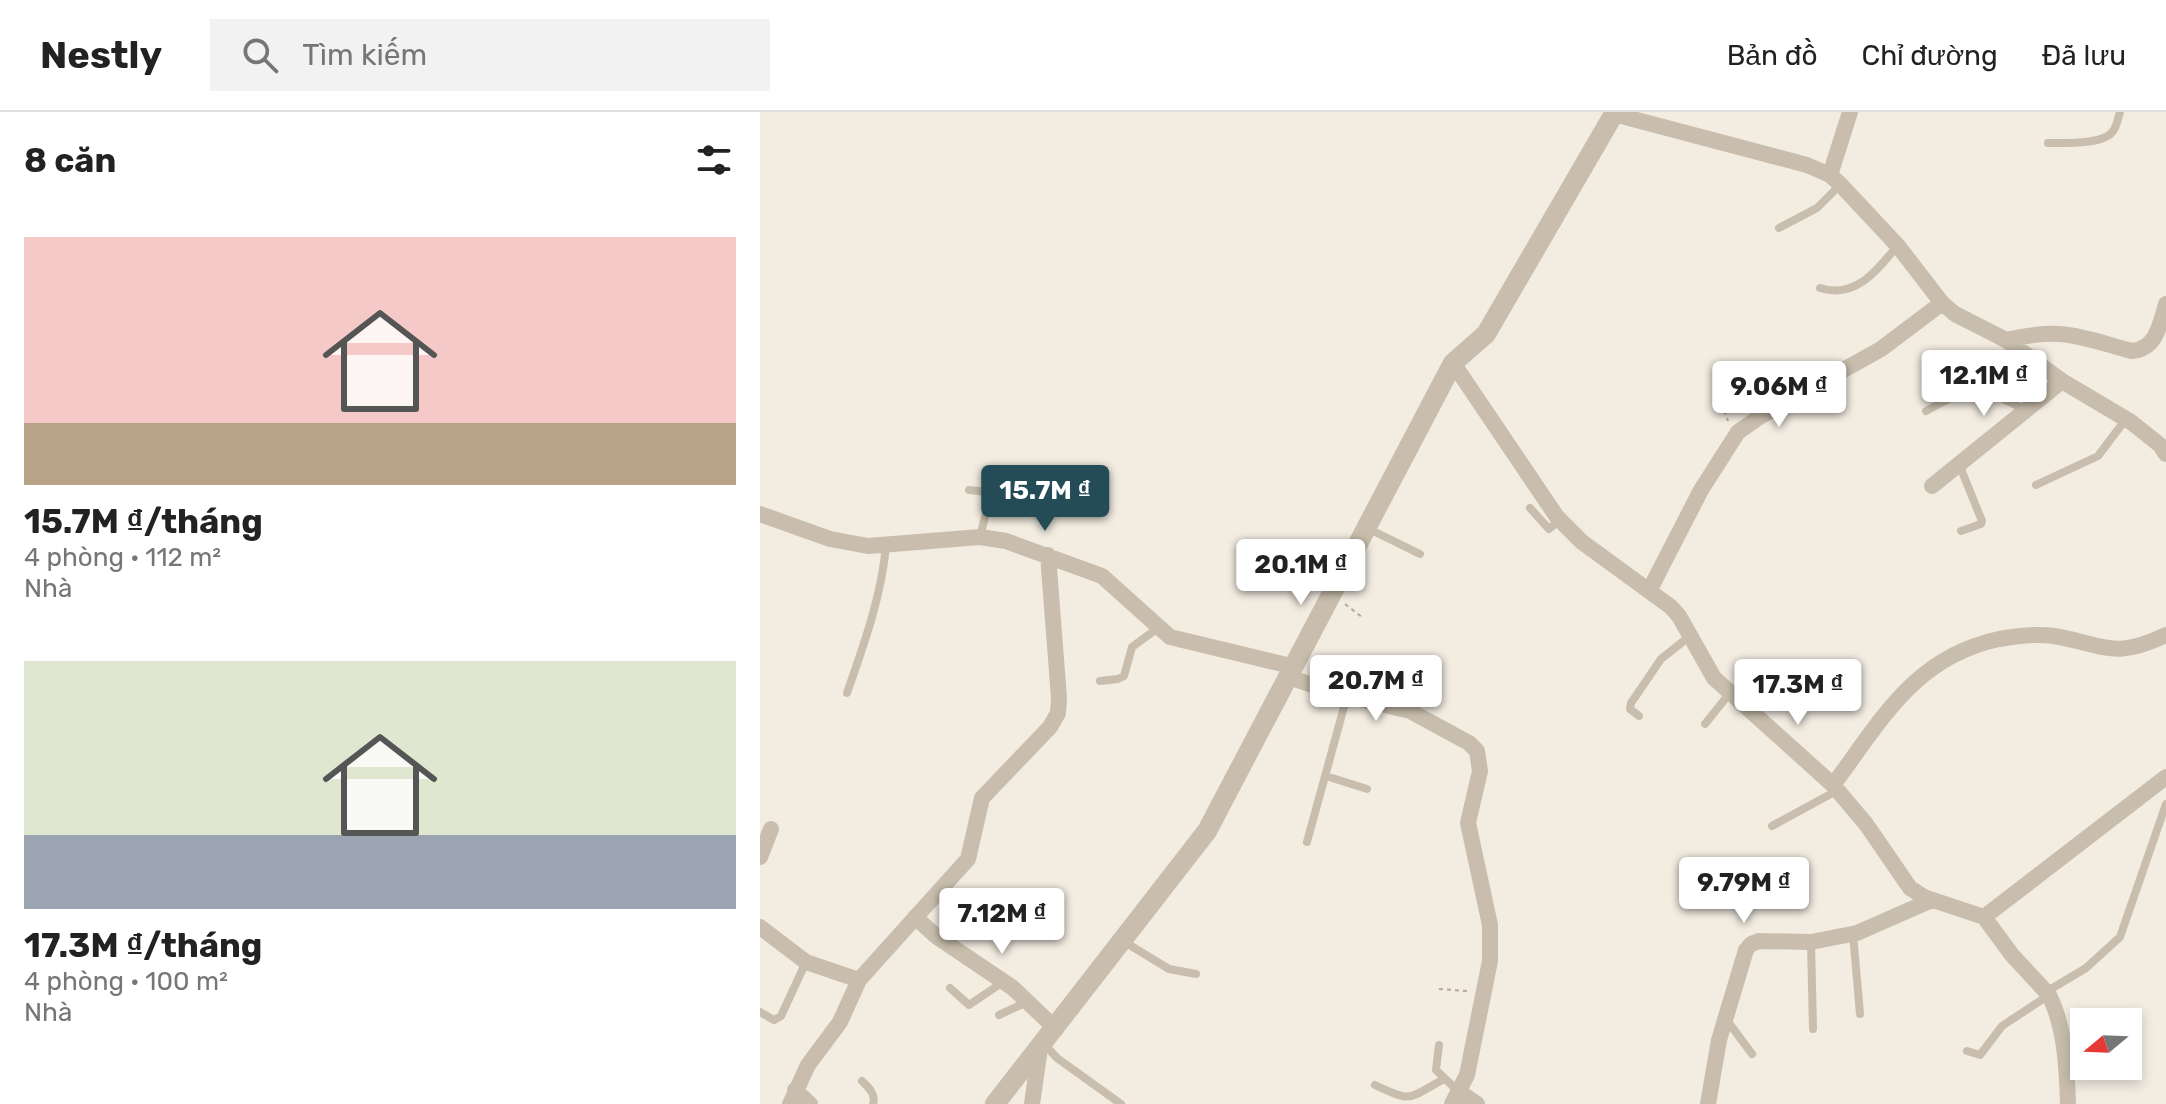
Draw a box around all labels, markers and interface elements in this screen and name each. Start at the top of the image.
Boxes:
search box [210,19,770,91]
text: Nestly [40,32,162,78]
icon: search [238,33,282,77]
text: Tìm kiếm [302,37,427,73]
text: Bản đồ [1727,39,1818,72]
text: Chỉ đường [1862,39,1998,72]
text: Đã lưu [2042,39,2126,72]
icon: filters [692,138,736,182]
text: 8 căn [24,140,116,181]
icon: home [308,289,452,433]
pin: 12.1M ₫ [1910,350,2058,418]
text: 12.1M ₫ [1940,360,2028,391]
pin: 9.06M ₫ [1705,361,1853,429]
text: 9.06M ₫ [1730,371,1828,402]
pin: 15.7M ₫ [971,465,1119,533]
text: 15.7M ₫ [999,475,1091,506]
text: 15.7M ₫/tháng [24,501,263,542]
pin: 20.1M ₫ [1227,539,1375,607]
text: 4 phòng · 112 m² [24,542,221,573]
text: 20.1M ₫ [1254,549,1348,580]
text: Nhà [24,573,72,604]
pin: 20.7M ₫ [1302,655,1450,723]
pin: 17.3M ₫ [1724,659,1872,727]
text: 20.7M ₫ [1328,665,1424,696]
text: 17.3M ₫ [1752,669,1844,700]
icon: home [308,713,452,857]
pin: 9.79M ₫ [1670,857,1818,925]
text: 9.79M ₫ [1697,867,1791,898]
pin: 7.12M ₫ [928,888,1076,956]
text: 7.12M ₫ [957,898,1047,929]
text: 17.3M ₫/tháng [24,925,262,966]
text: 4 phòng · 100 m² [24,966,228,997]
text: Nhà [24,997,72,1028]
north arrow [2070,1008,2142,1080]
map controls [2070,1008,2142,1080]

